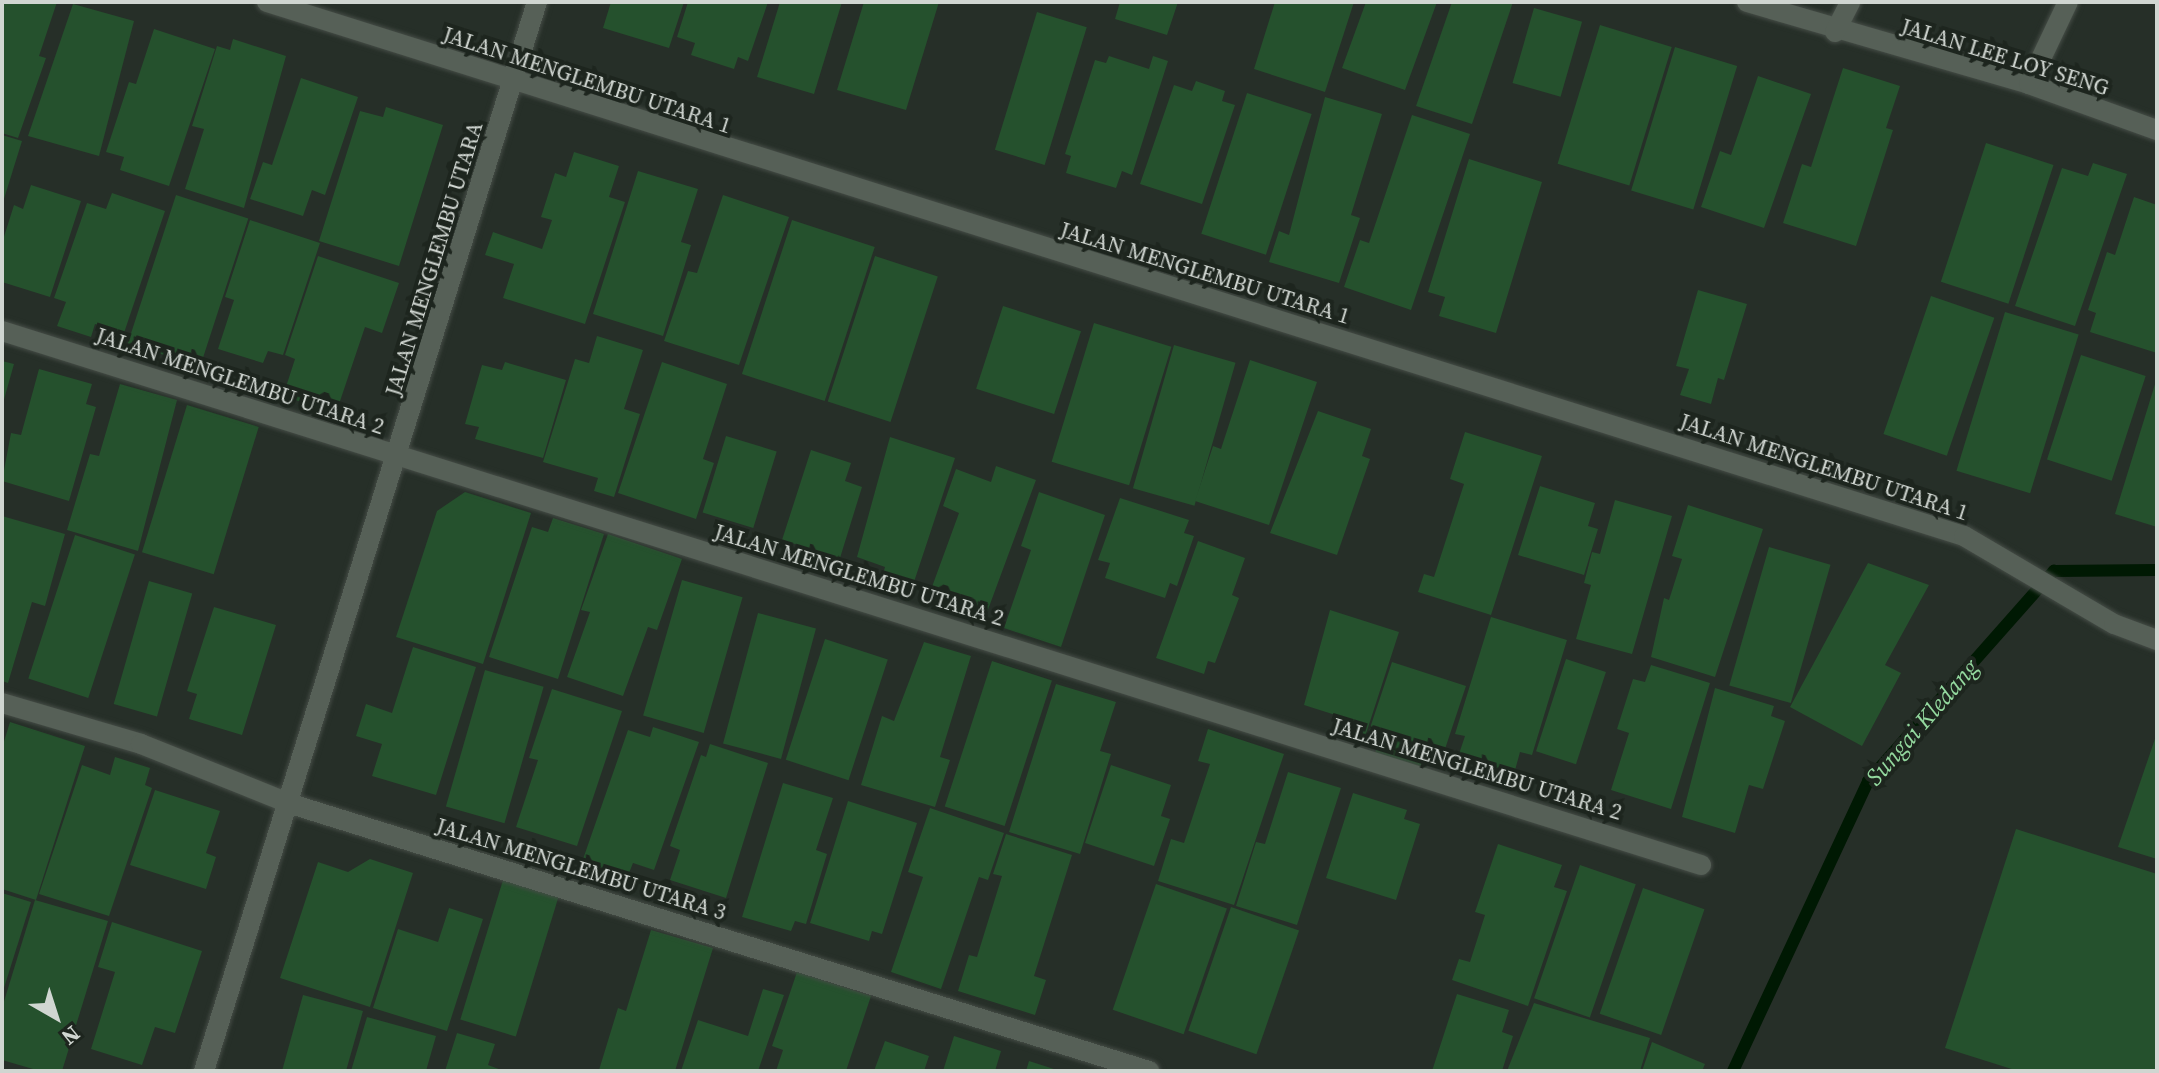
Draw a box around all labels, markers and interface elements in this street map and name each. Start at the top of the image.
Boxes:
street label: JALAN LEE LOY SENG [1898,13,2112,101]
street label: JALAN MENGLEMBU UTARA 1 [440,21,734,139]
street label: JALAN MENGLEMBU UTARA [380,119,488,399]
street label: JALAN MENGLEMBU UTARA 1 [1057,216,1353,330]
street label: JALAN MENGLEMBU UTARA 2 [93,322,387,440]
street label: JALAN MENGLEMBU UTARA 1 [1677,408,1971,526]
street label: JALAN MENGLEMBU UTARA 2 [711,518,1007,632]
water label: Sungai Kledang [1859,653,1985,791]
street label: JALAN MENGLEMBU UTARA 2 [1329,712,1625,826]
street label: JALAN MENGLEMBU UTARA 3 [433,812,729,926]
north arrow [16,977,96,1057]
text: N [55,1019,87,1052]

